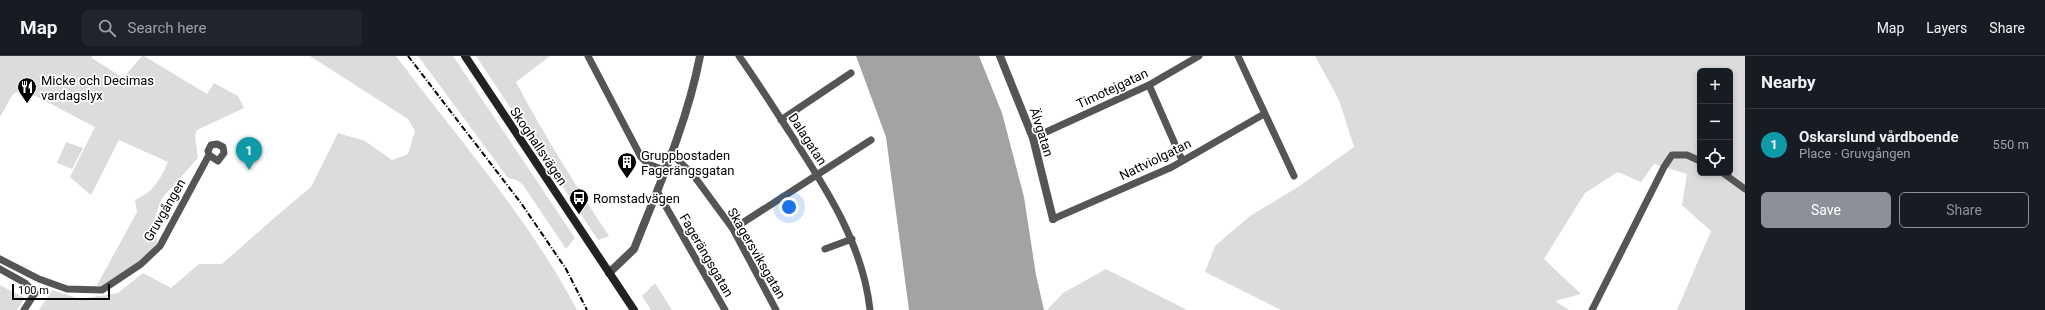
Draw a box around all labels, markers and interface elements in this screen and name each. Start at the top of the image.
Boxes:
search box [82,10,362,46]
text: Map [20,16,58,39]
icon: search [96,17,118,39]
text: Search here [128,19,206,37]
text: Map [1877,20,1904,36]
text: Layers [1926,20,1967,36]
text: Share [1989,20,2025,36]
street label: Timotejgatan [1074,65,1150,111]
map controls [1697,68,1733,176]
button: + [1697,68,1733,104]
text: Nearby [1761,72,1816,92]
place label: Micke och Decimas vardagslyx [41,73,154,103]
restaurant icon: Micke och Decimas vardagslyx [16,76,38,104]
street label: Skoghallsvägen [507,104,570,188]
button: − [1697,104,1733,140]
street label: Älvgatan [1027,106,1056,159]
street label: Dalagatan [785,111,830,168]
text: Oskarslund vårdboende [1799,128,1959,146]
street label: Nattviolgatan [1117,136,1193,183]
pin: 1 [236,137,262,170]
text: 1 [1770,137,1778,152]
text: 550 m [1992,137,2029,152]
button: locate [1697,140,1733,176]
text: Place · Gruvgången [1799,146,1911,161]
place label: Gruppbostaden Fagerängsgatan [641,148,735,178]
building icon: Gruppbostaden Fagerängsgatan [616,151,638,179]
street label: Gruvgången [141,176,188,244]
bus stop icon: Romstadvägen [568,187,590,215]
place label: Romstadvägen [593,191,680,206]
button: Save [1761,192,1891,228]
button: Share [1899,192,2029,228]
your location [779,197,799,217]
street label: Skagersviksgatan [724,205,789,301]
street label: Fagerängsgatan [677,211,736,300]
scale bar [12,282,110,301]
text: 100 m [18,284,49,297]

